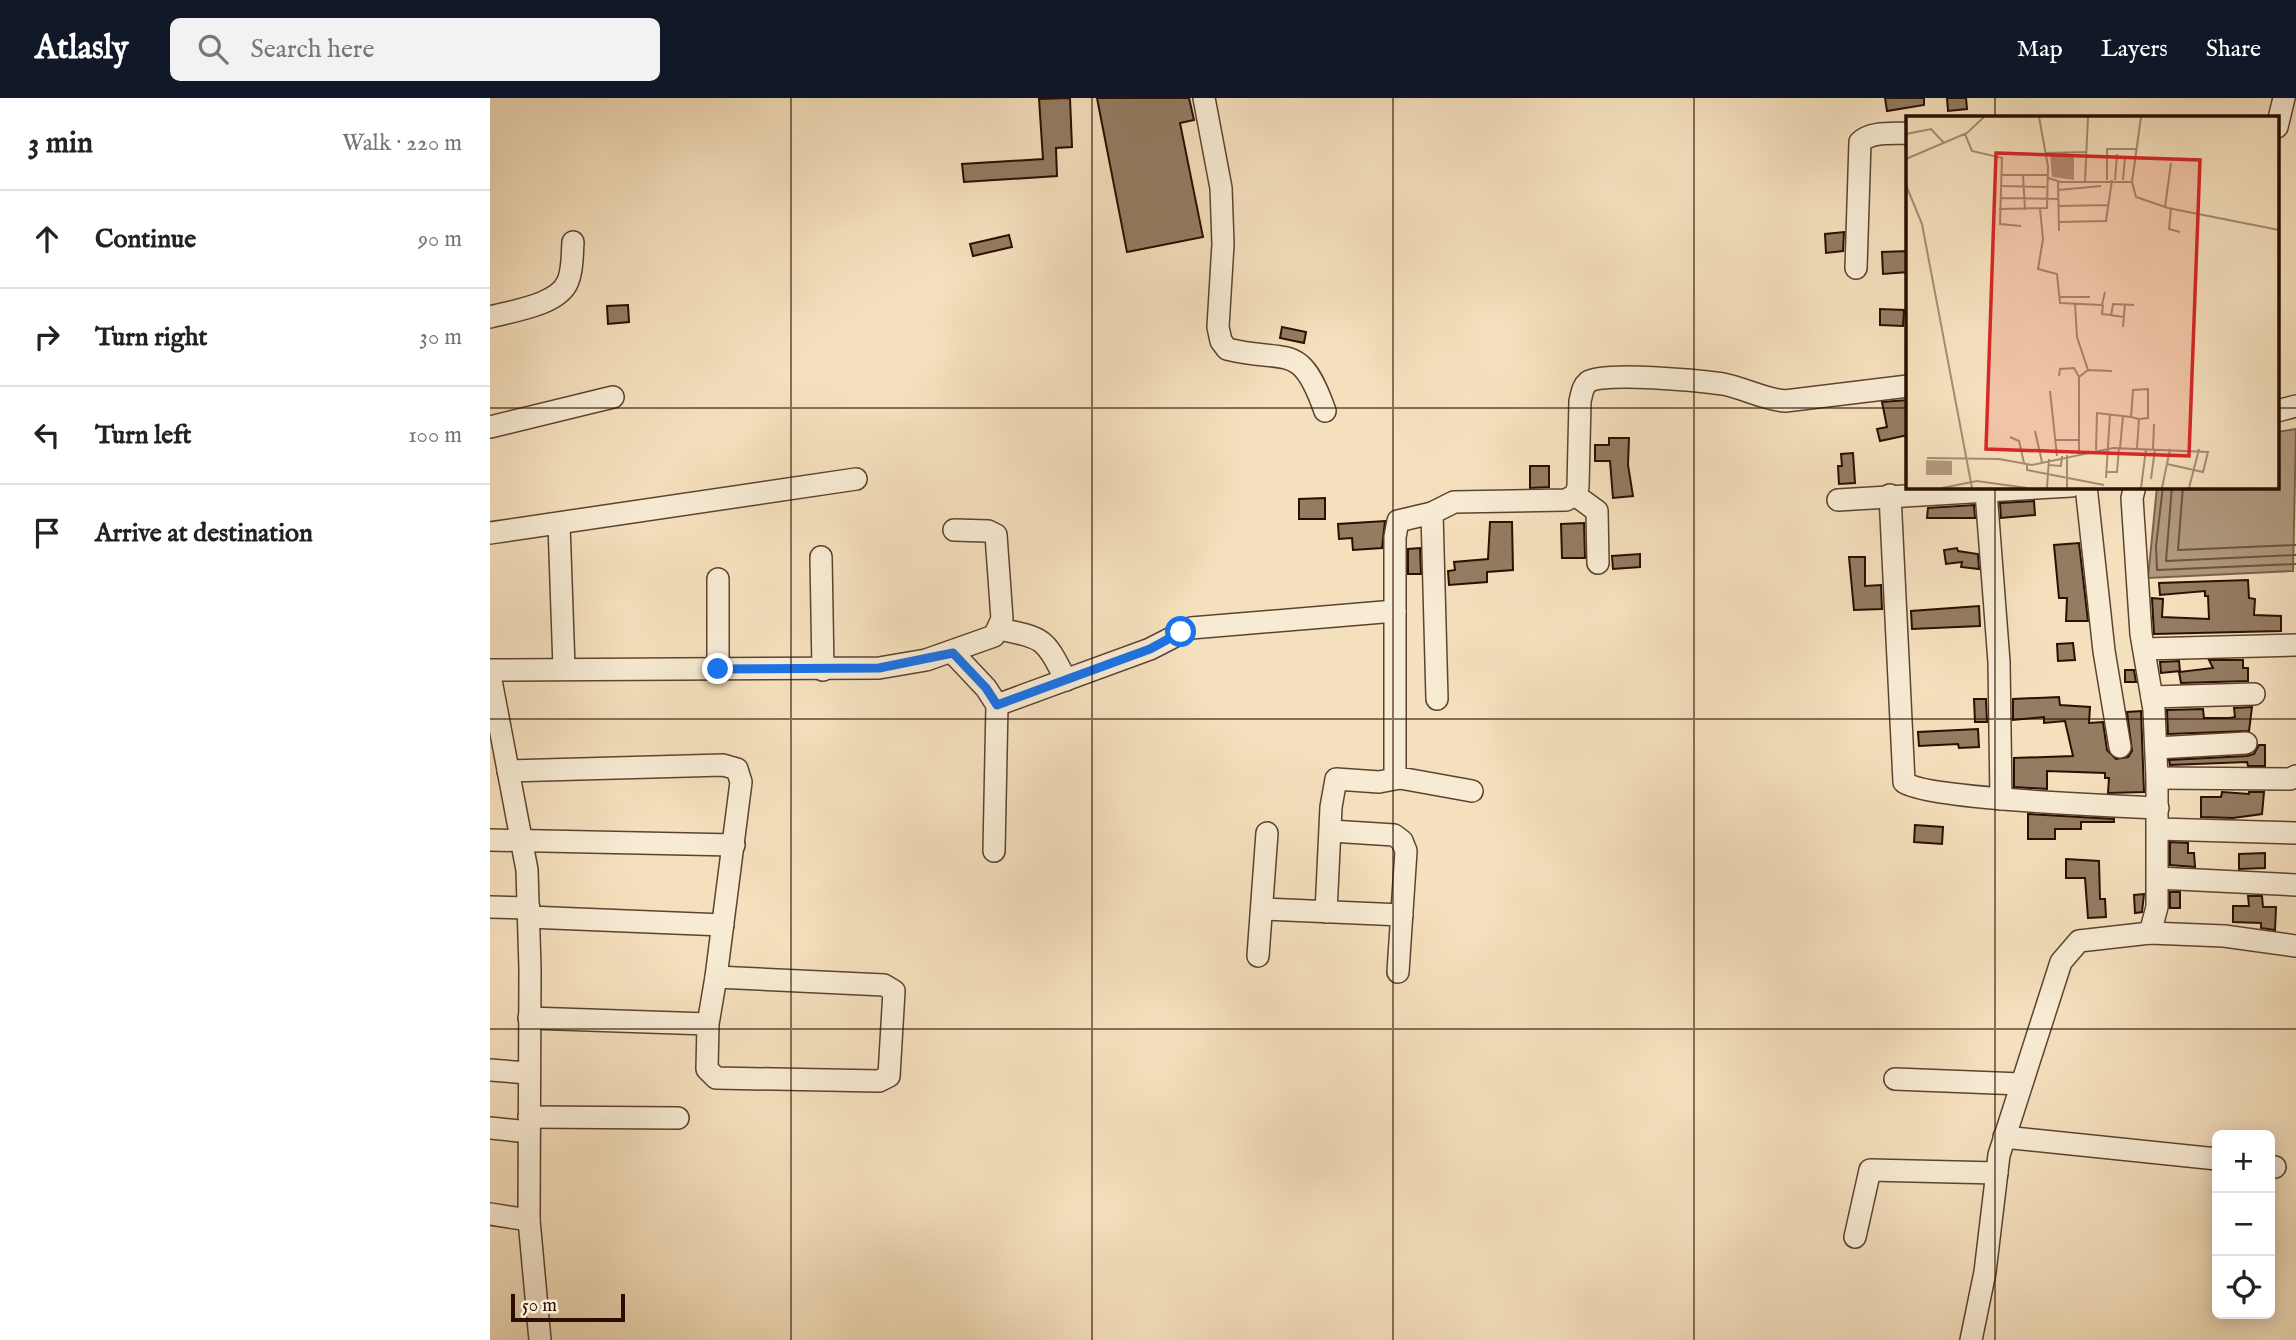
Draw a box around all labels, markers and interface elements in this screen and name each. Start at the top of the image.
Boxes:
search box [170,18,660,81]
text: Atlasly [35,28,128,70]
icon: search [194,30,232,68]
text: Search here [250,33,374,66]
text: Map [2017,34,2063,65]
text: Layers [2101,34,2168,65]
text: Share [2206,34,2261,65]
inset map [1906,116,2278,488]
text: 3 min [28,125,93,163]
text: Walk · 220 m [342,129,462,158]
icon: ahead [28,220,66,258]
text: Continue [95,223,196,256]
text: 90 m [418,225,462,254]
icon: right [28,318,66,356]
text: Turn right [95,321,208,354]
text: 30 m [419,323,462,352]
icon: left [28,416,66,454]
text: Turn left [95,419,192,452]
text: 100 m [408,421,462,450]
icon: arrive [28,514,66,552]
text: Arrive at destination [95,517,313,550]
route start [1165,616,1196,647]
route end [702,653,733,684]
map controls [2212,1130,2275,1319]
button: + [2212,1130,2275,1193]
button: − [2212,1193,2275,1256]
button: locate [2212,1256,2275,1319]
scale bar [511,1291,625,1323]
text: 50 m [522,1294,557,1318]

